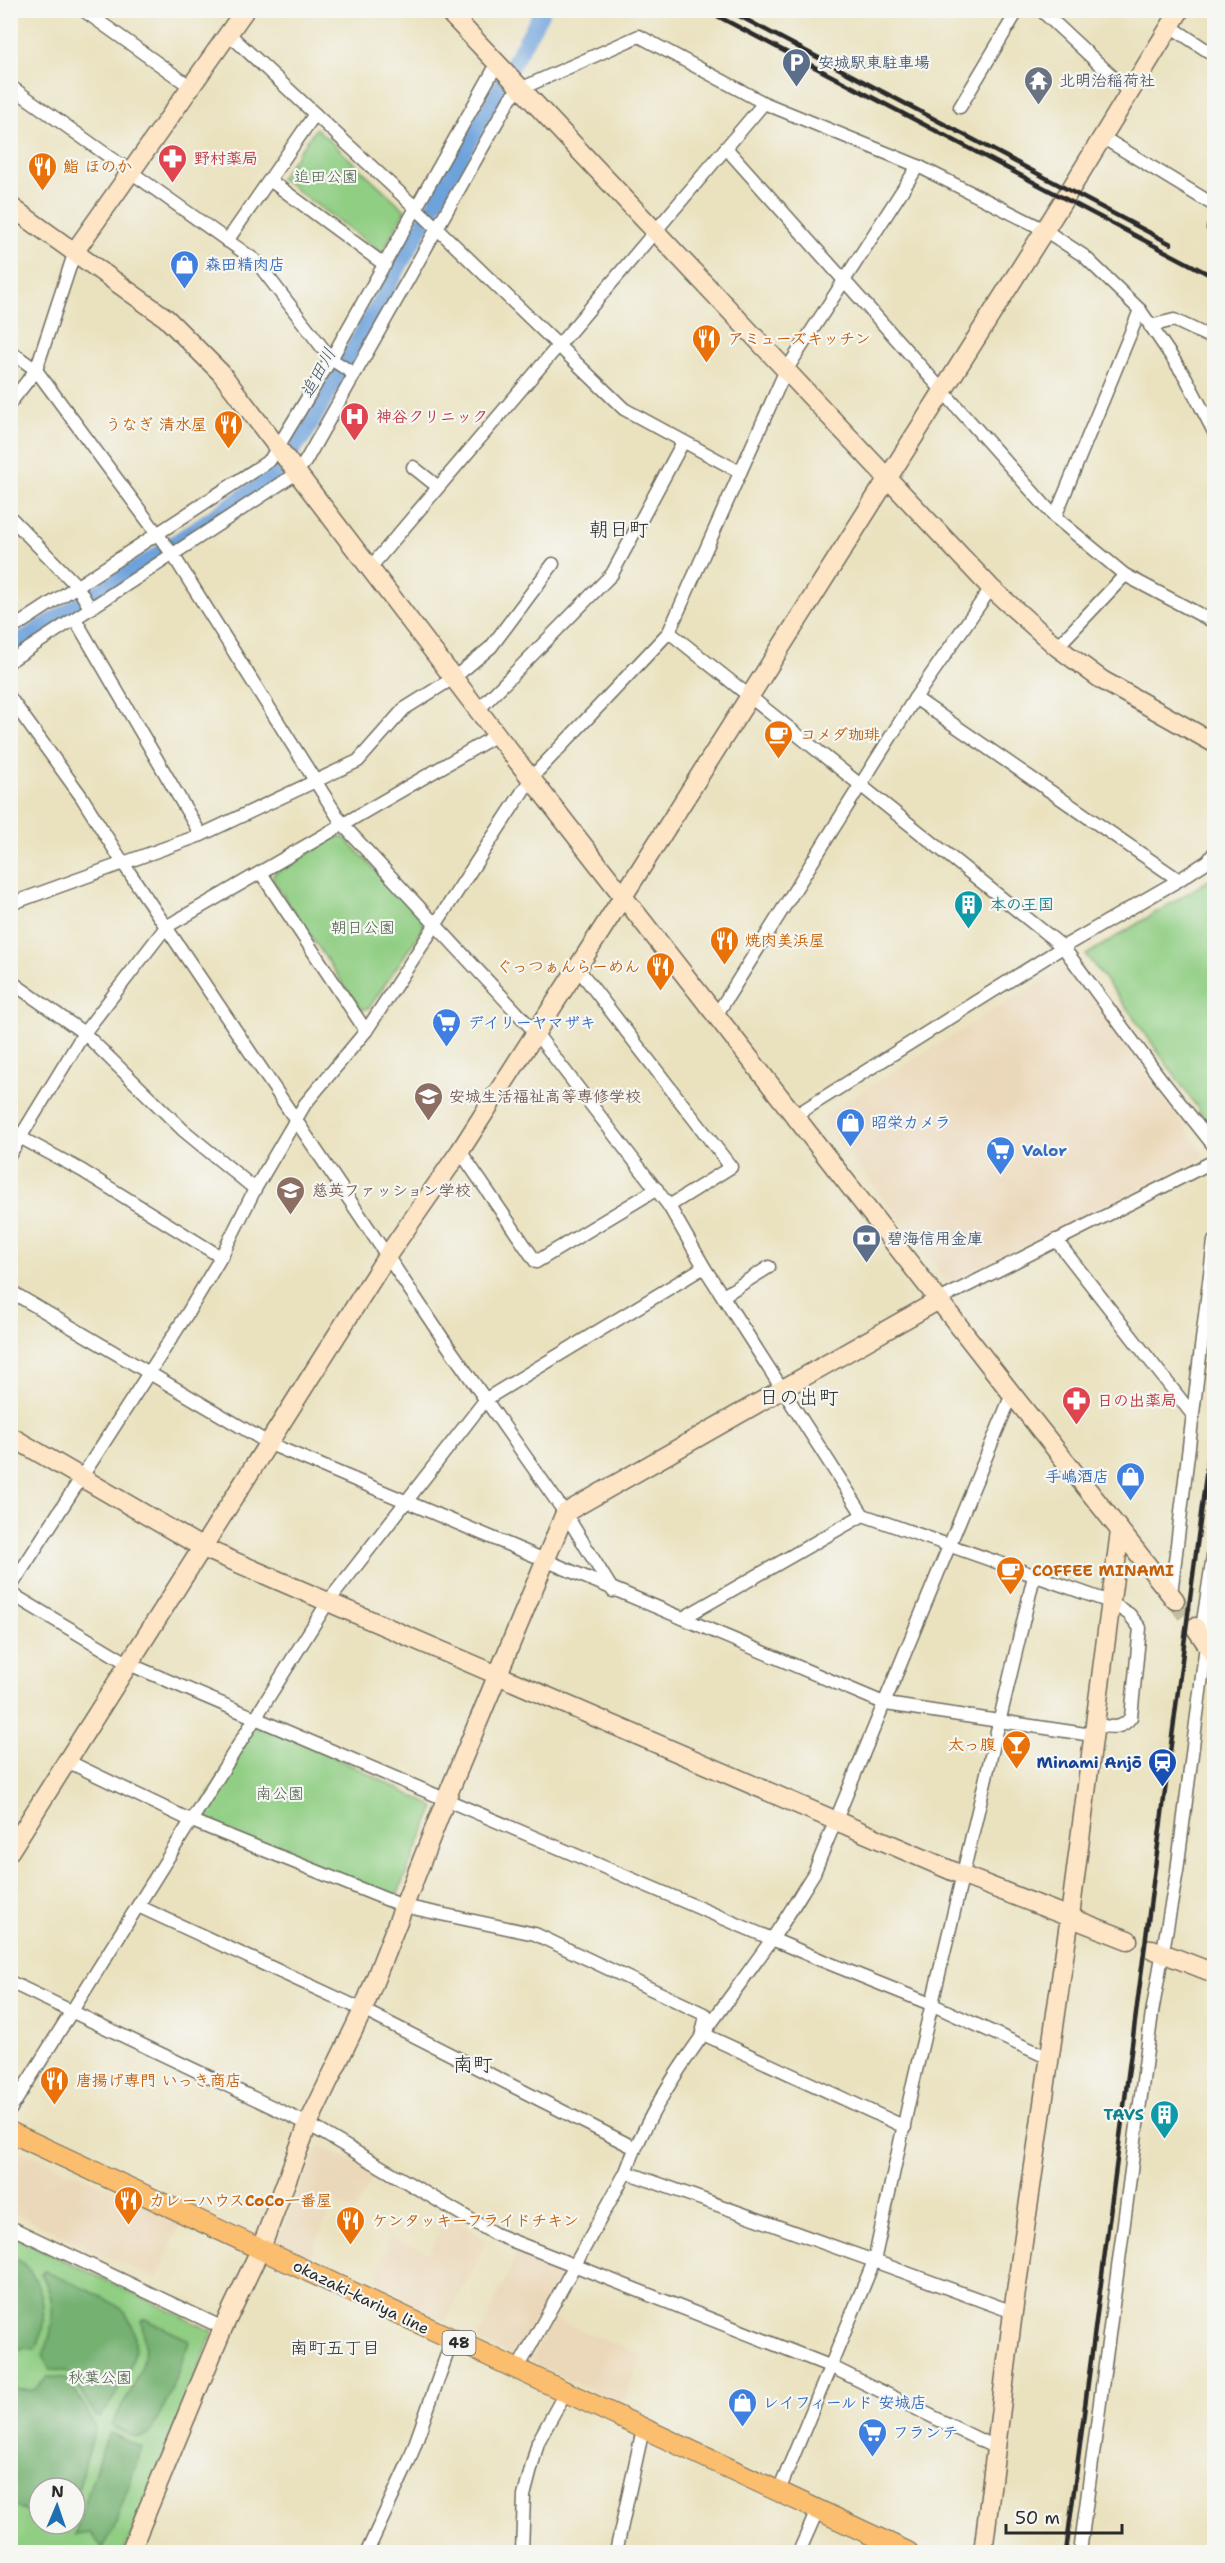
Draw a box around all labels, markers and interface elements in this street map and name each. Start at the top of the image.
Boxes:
parking icon: 安城駅東駐車場 [781,46,813,88]
place label: 安城駅東駐車場 [818,52,930,73]
temple icon: 北明治稲荷社 [1022,64,1054,106]
place label: 北明治稲荷社 [1059,70,1155,91]
pharmacy icon: 野村薬局 [157,142,189,184]
place label: 野村薬局 [194,148,258,169]
restaurant icon: 鮨 ほのか [26,150,58,192]
place label: 鮨 ほのか [63,156,133,177]
park label: 追田公園 [294,166,358,187]
shop icon: 森田精肉店 [168,248,200,290]
place label: 森田精肉店 [205,254,285,275]
restaurant icon: アミューズキッチン [691,322,723,364]
place label: アミューズキッチン [728,328,871,349]
water label: 追田川 [294,344,342,402]
hospital icon: 神谷クリニック [339,400,371,442]
place label: 神谷クリニック [376,406,488,427]
restaurant icon: うなぎ 清水屋 [212,408,244,450]
place label: うなぎ 清水屋 [105,414,207,435]
district label: 朝日町 [589,516,649,542]
cafe icon: コメダ珈琲 [763,718,795,760]
place label: コメダ珈琲 [800,724,880,745]
building icon: 本の王国 [953,888,985,930]
place label: 本の王国 [990,894,1054,915]
park label: 朝日公園 [331,917,395,938]
restaurant icon: 焼肉美浜屋 [708,924,740,966]
place label: 焼肉美浜屋 [745,930,825,951]
restaurant icon: ぐっつぁんらーめん [645,950,677,992]
place label: ぐっつぁんらーめん [496,956,640,977]
supermarket icon: デイリーヤマザキ [431,1006,463,1048]
place label: デイリーヤマザキ [468,1012,596,1033]
school or university icon: 安城生活福祉高等専修学校 [412,1080,444,1122]
place label: 安城生活福祉高等専修学校 [449,1086,641,1107]
shop icon: 昭栄カメラ [834,1106,866,1148]
place label: 昭栄カメラ [871,1112,951,1133]
supermarket icon: Valor [985,1134,1017,1176]
place label: Valor [1022,1140,1067,1161]
school or university icon: 慈英ファッション学校 [275,1174,307,1216]
place label: 慈英ファッション学校 [312,1180,471,1201]
bank icon: 碧海信用金庫 [850,1222,882,1264]
place label: 碧海信用金庫 [887,1228,983,1249]
district label: 日の出町 [759,1384,839,1410]
pharmacy icon: 日の出薬局 [1060,1384,1092,1426]
place label: 日の出薬局 [1097,1390,1177,1411]
shop icon: 手嶋酒店 [1114,1460,1146,1502]
place label: 手嶋酒店 [1045,1466,1109,1487]
cafe icon: COFFEE MINAMI [995,1554,1027,1596]
place label: COFFEE MINAMI [1032,1560,1174,1581]
bar icon: 太っ腹 [1001,1728,1033,1770]
place label: 太っ腹 [948,1734,996,1755]
station icon: Minami Anjō [1147,1746,1179,1788]
place label: Minami Anjō [1037,1752,1142,1773]
park label: 南公園 [256,1783,304,1804]
district label: 南町 [453,2051,493,2077]
restaurant icon: 唐揚げ専門 いっき商店 [39,2064,71,2106]
place label: 唐揚げ専門 いっき商店 [76,2070,242,2091]
building icon: TAVS [1149,2098,1181,2140]
place label: TAVS [1104,2104,1144,2125]
restaurant icon: カレーハウスCoCo一番屋 [112,2184,144,2226]
place label: カレーハウスCoCo一番屋 [149,2190,332,2211]
restaurant icon: ケンタッキーフライドチキン [335,2204,367,2246]
place label: ケンタッキーフライドチキン [372,2210,579,2231]
street label: okazaki-kariya line [289,2255,433,2339]
road number: 48 [442,2331,476,2355]
district label: 南町五丁目 [290,2336,380,2360]
park label: 秋葉公園 [68,2367,132,2388]
shop icon: レイフィールド 安城店 [726,2386,758,2428]
place label: レイフィールド 安城店 [763,2392,927,2413]
supermarket icon: フランテ [856,2416,888,2458]
place label: フランテ [893,2422,958,2443]
north arrow [27,2476,87,2536]
text: N [51,2481,64,2502]
scale bar [1006,2497,1122,2535]
text: 50 m [1015,2506,1060,2530]

